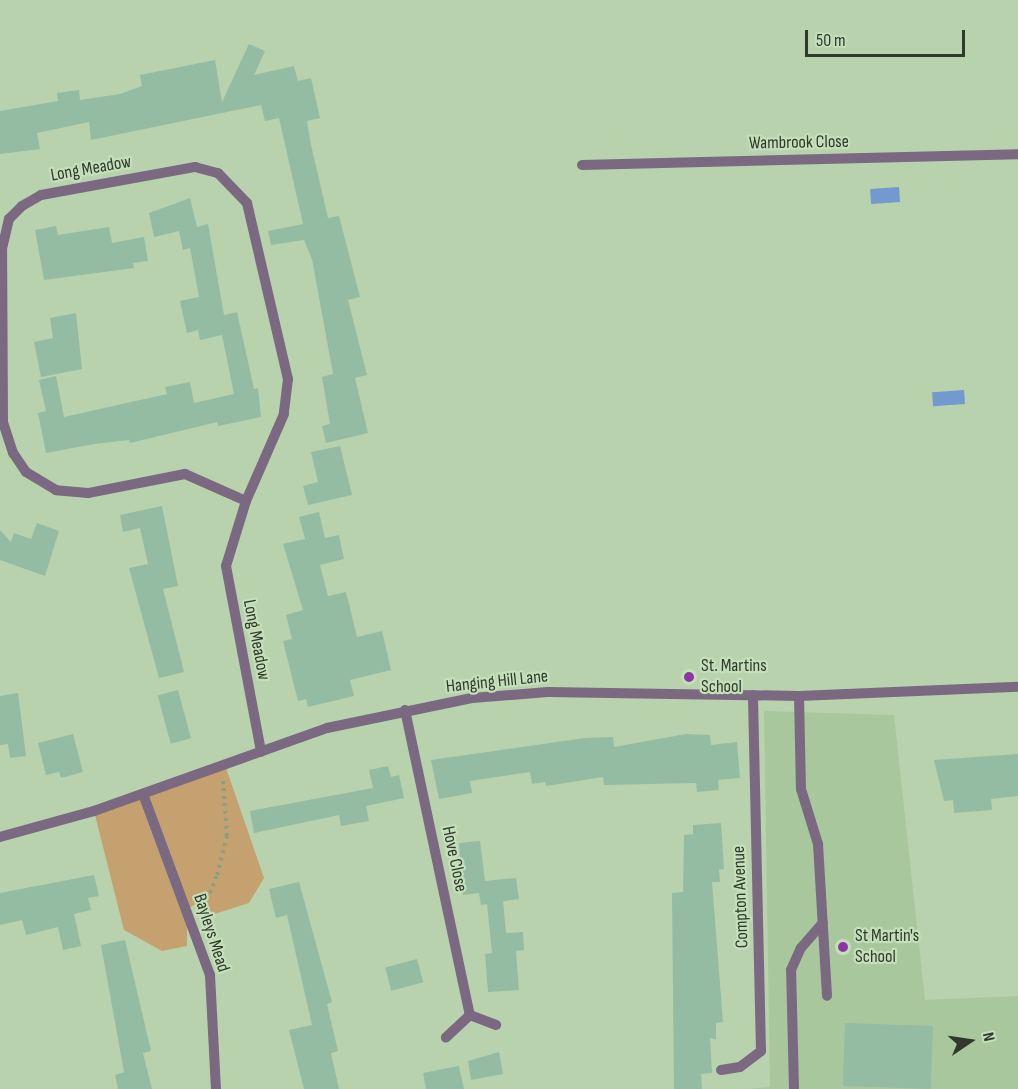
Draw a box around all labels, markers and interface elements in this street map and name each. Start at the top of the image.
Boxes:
scale bar [808,18,968,56]
text: 50 m [816,30,846,51]
street label: Wambrook Close [749,131,849,155]
street label: Long Meadow [49,151,133,187]
street label: Long Meadow [238,598,274,682]
place label: St. Martins School [701,656,767,698]
street label: Hanging Hill Lane [445,666,549,698]
marker: St. Martins School [682,670,696,684]
street label: Hove Close [437,824,471,894]
street label: Compton Avenue [728,845,754,949]
street label: Bayleys Mead [188,891,234,975]
place label: St Martin's School [855,926,919,968]
marker: St Martin's School [836,940,850,954]
north arrow [940,1011,1000,1071]
text: N [978,1031,998,1043]

